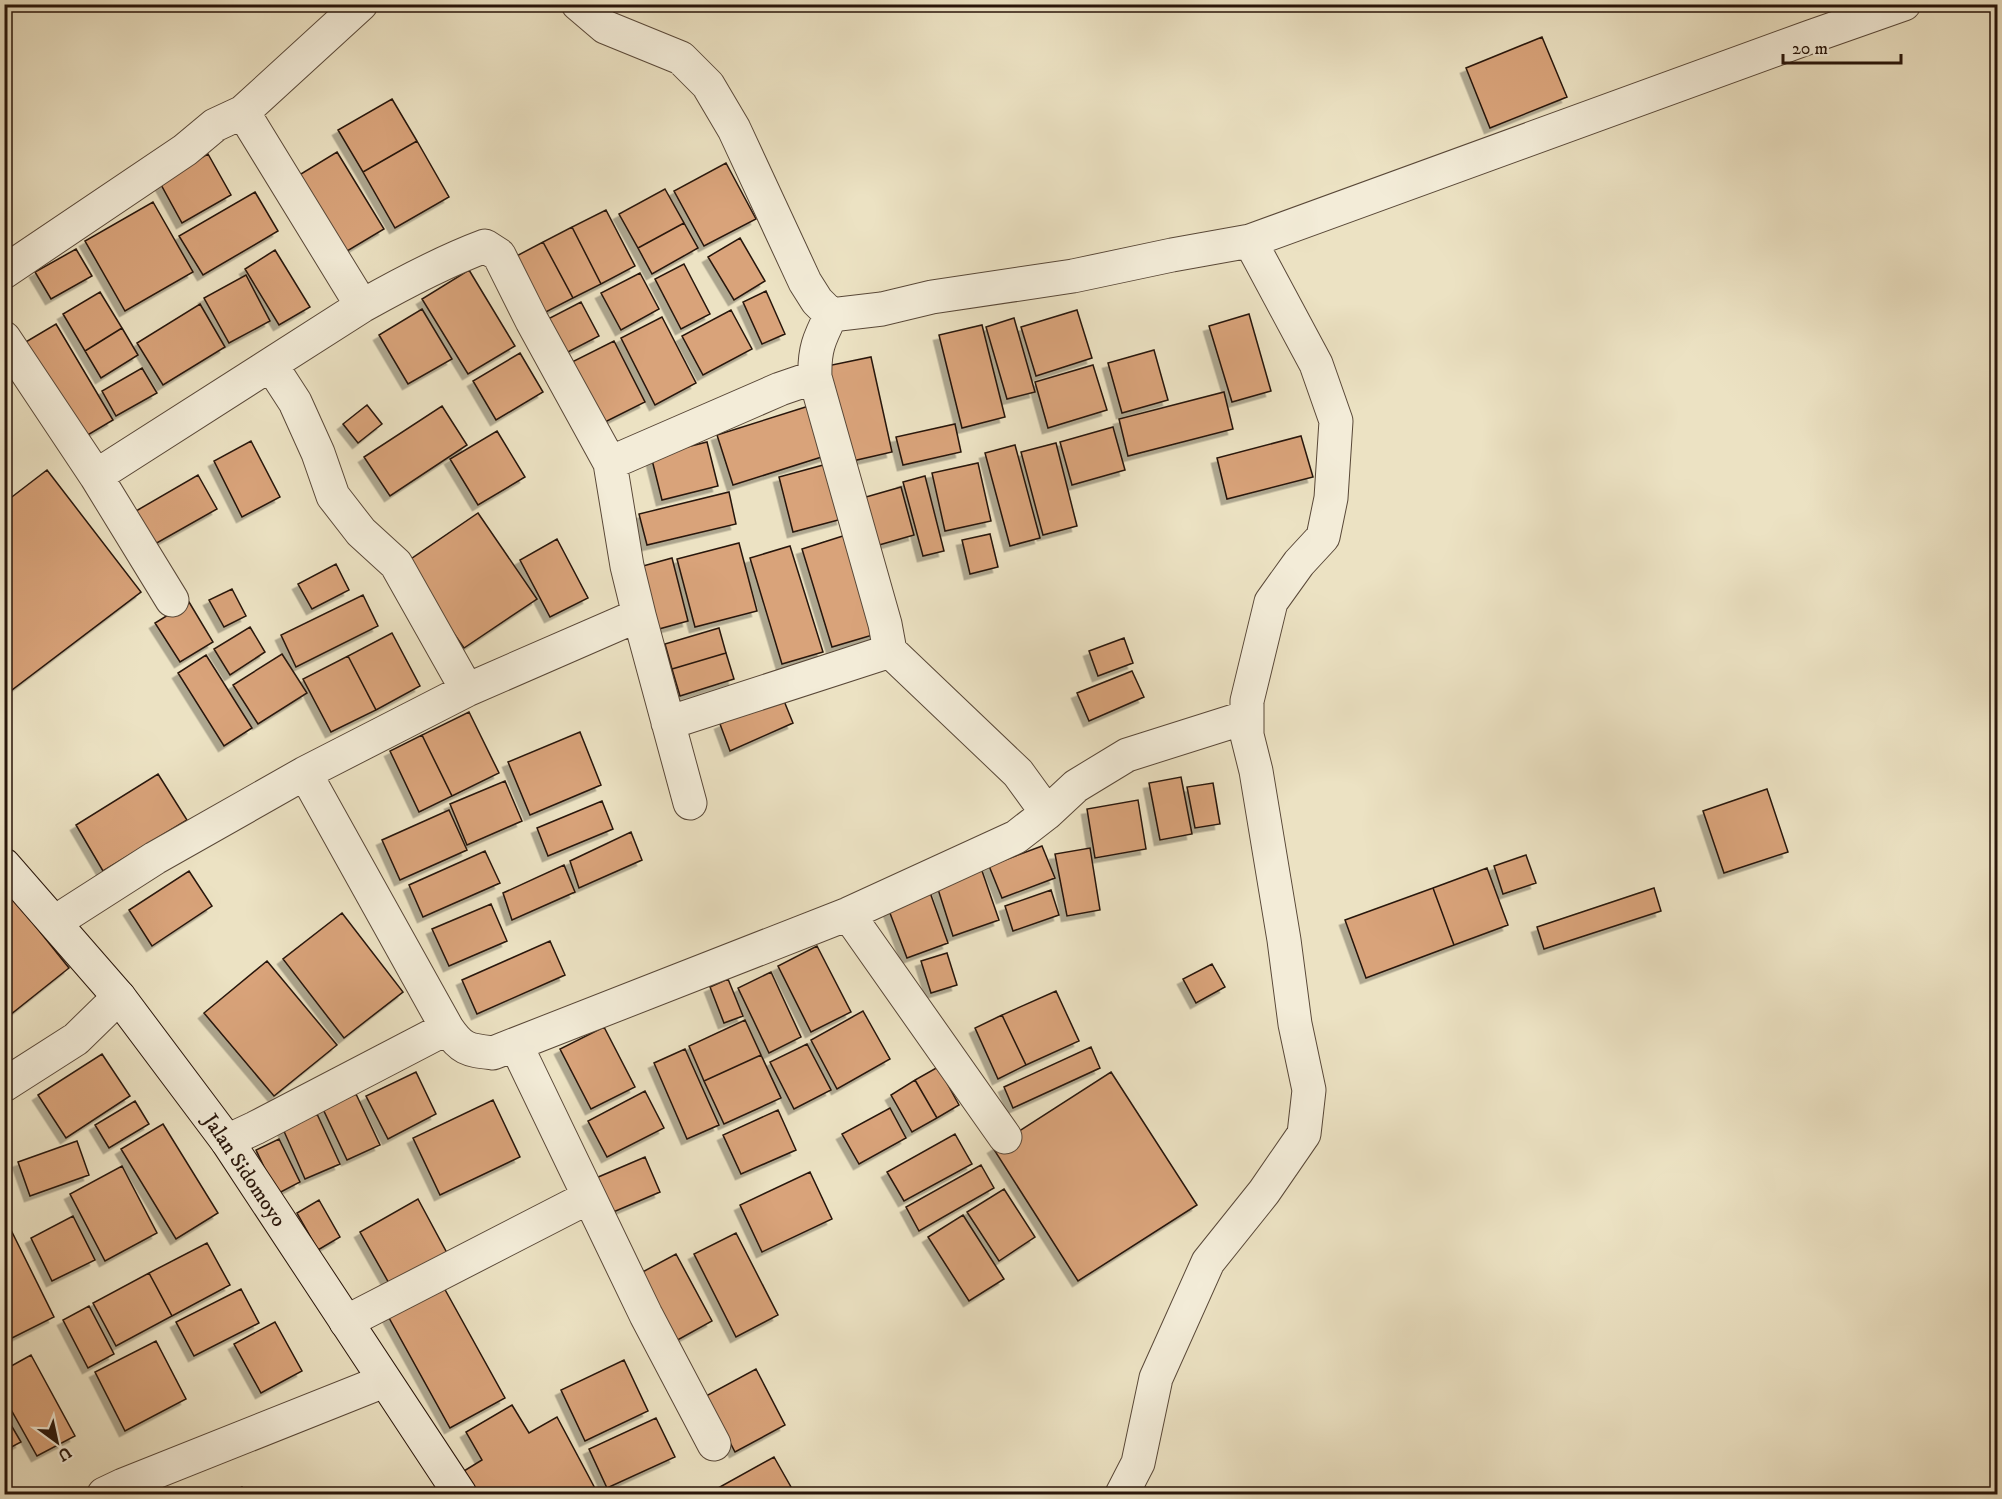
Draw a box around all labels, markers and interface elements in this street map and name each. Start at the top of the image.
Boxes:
scale bar [1783,27,1902,65]
text: 20 m [1792,38,1828,60]
street label: Jalan Sidomoyo [196,1107,291,1232]
north arrow [27,1412,87,1472]
text: U [53,1442,75,1466]

